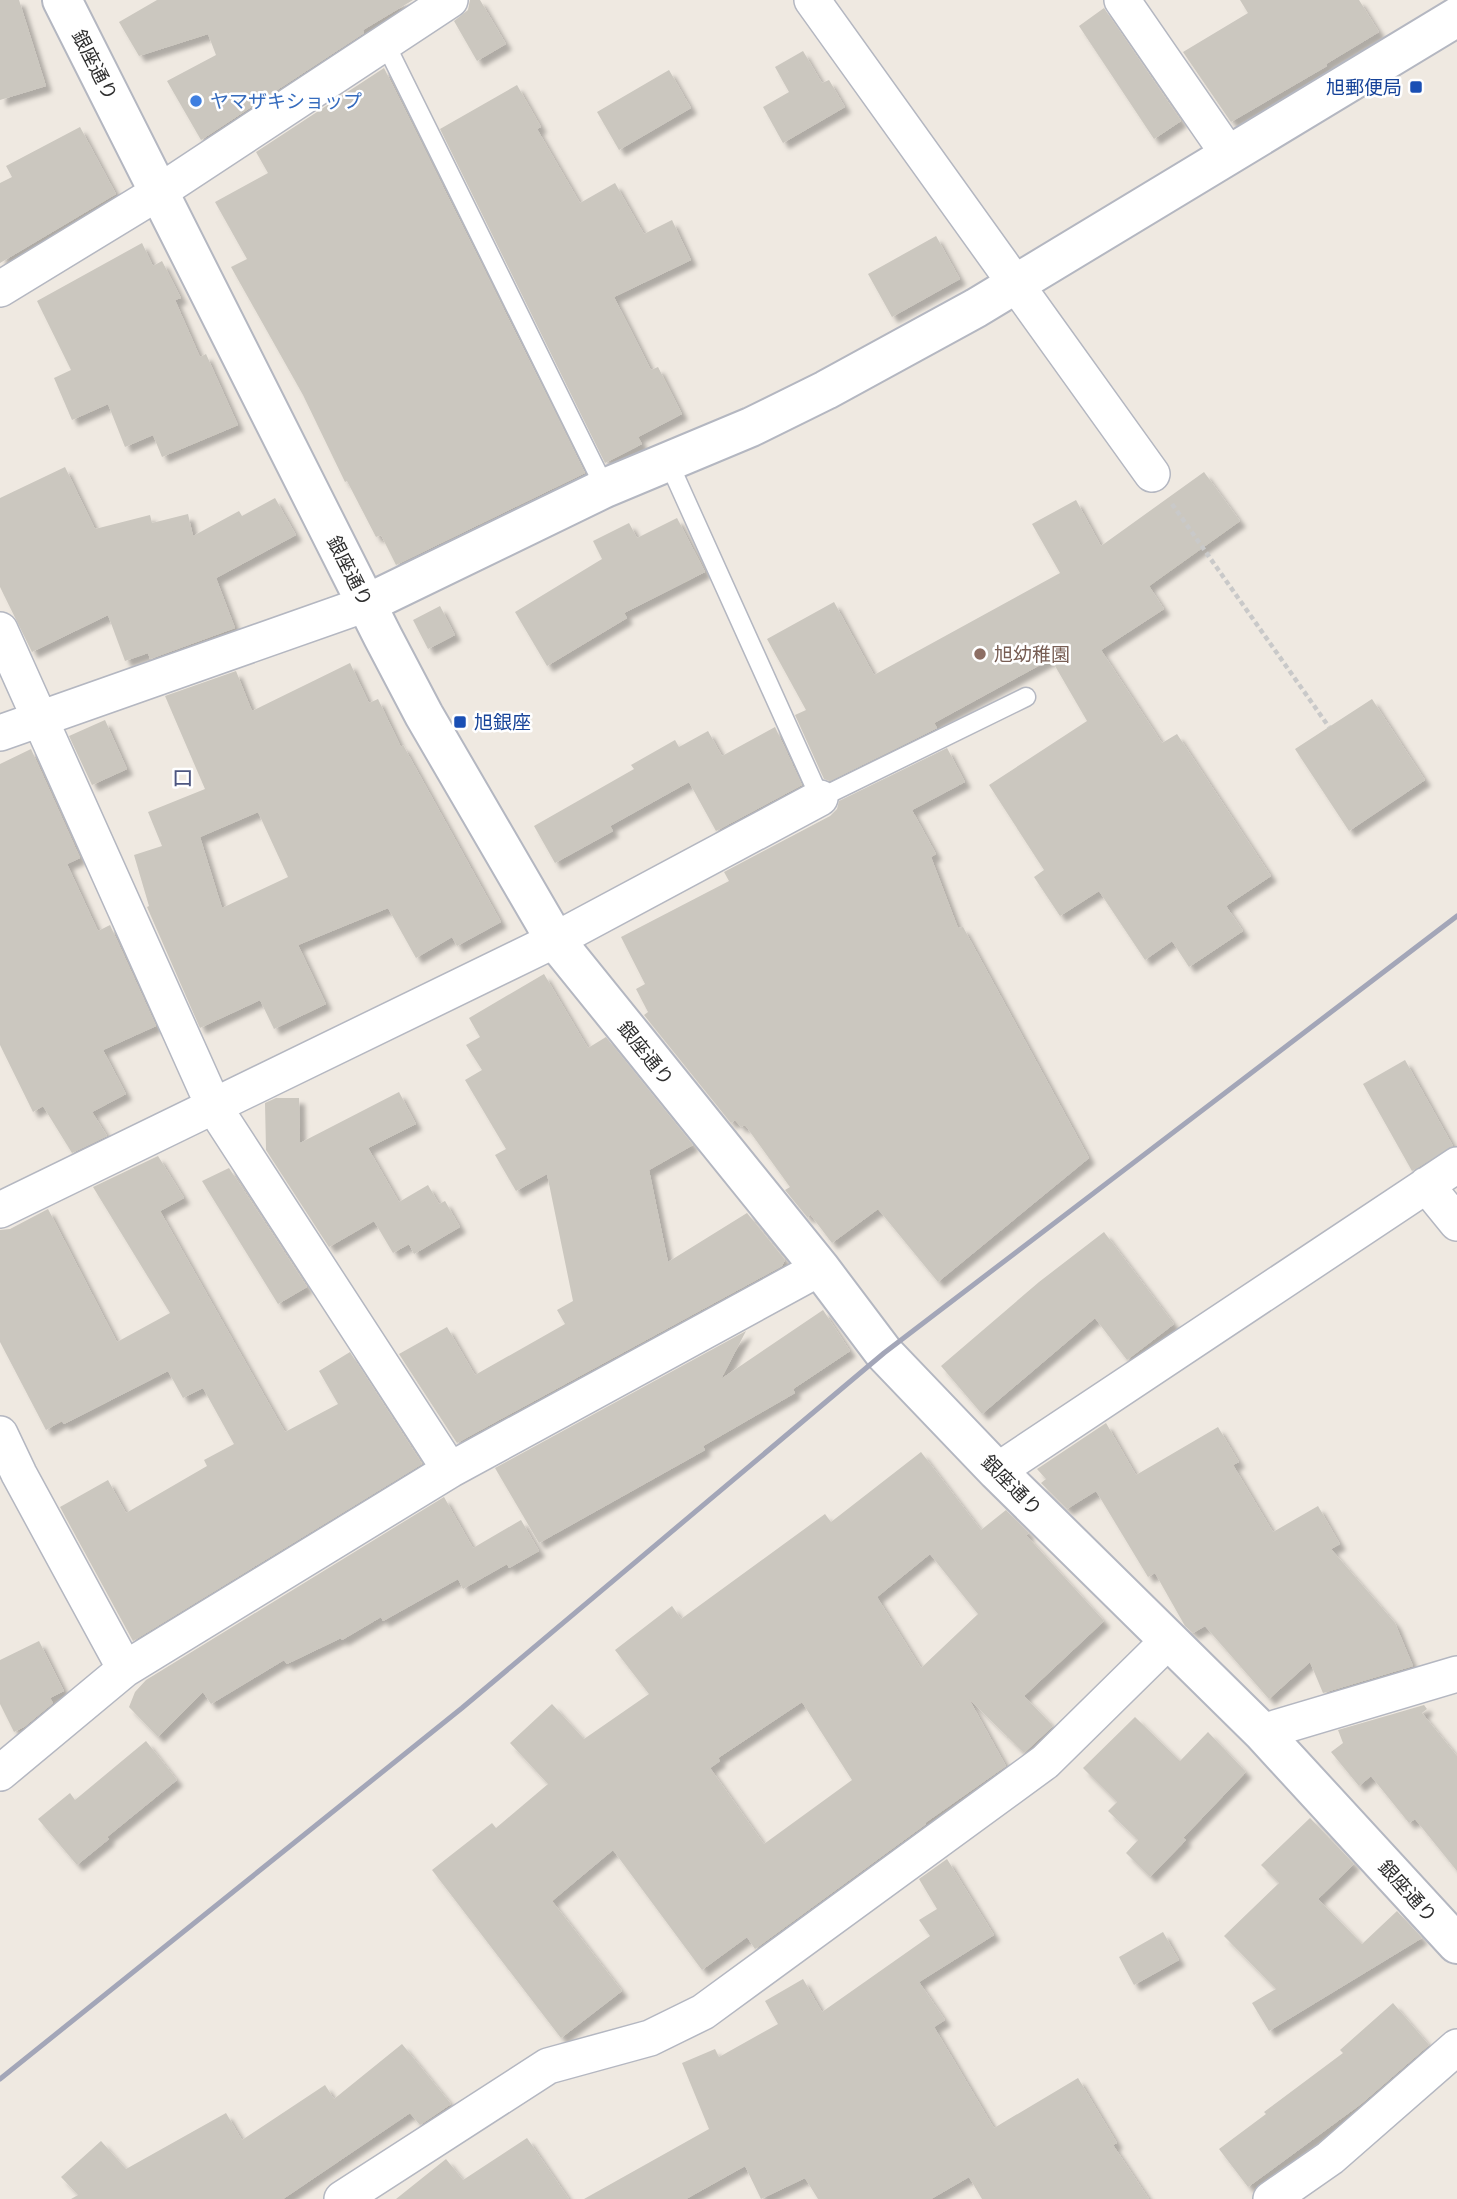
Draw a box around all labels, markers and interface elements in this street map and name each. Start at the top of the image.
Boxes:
street label: 銀座通り [68,26,122,104]
place label: 旭郵便局 [1326,76,1402,98]
marker: 旭郵便局 [1408,79,1424,95]
place label: ヤマザキショップ [210,90,362,112]
marker: ヤマザキショップ [188,93,204,109]
street label: 銀座通り [323,532,377,610]
place label: 旭幼稚園 [994,643,1070,665]
marker: 旭幼稚園 [972,646,988,662]
place label: 旭銀座 [474,711,531,733]
marker: 旭銀座 [452,714,468,730]
district label: ロ [172,764,195,791]
street label: 銀座通り [614,1017,678,1089]
street label: 銀座通り [977,1450,1047,1520]
street label: 銀座通り [1374,1855,1442,1927]

